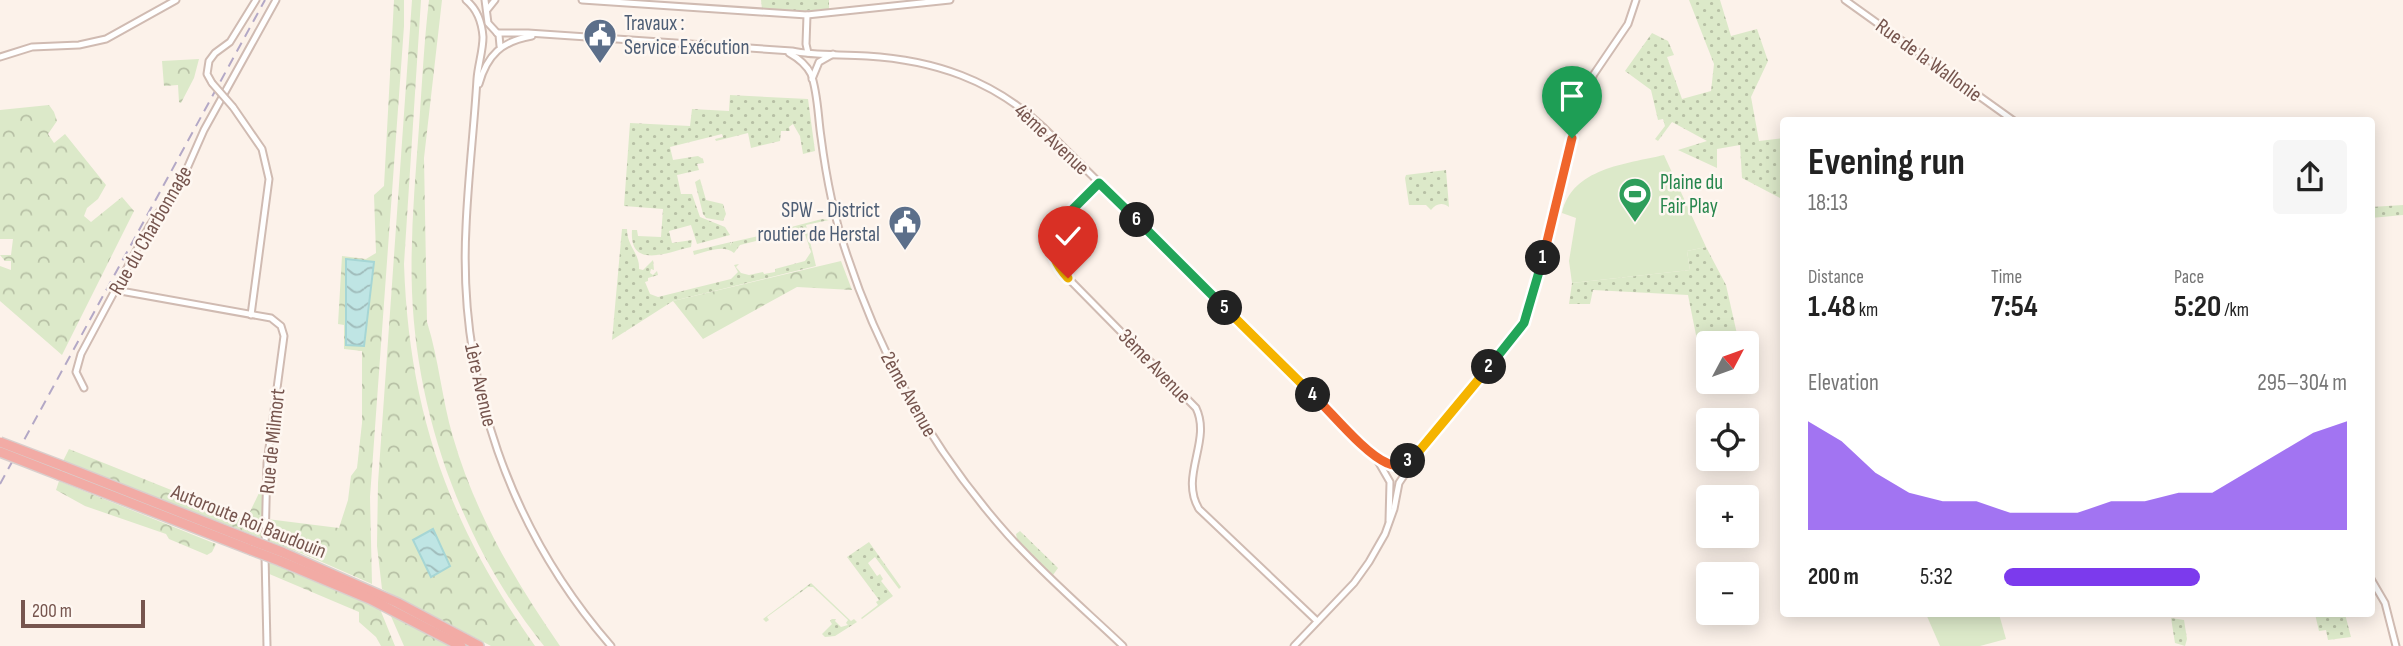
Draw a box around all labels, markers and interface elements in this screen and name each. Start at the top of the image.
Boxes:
place label: Travaux : Service Exécution [624,11,750,60]
street label: Rue de la Wallonie [1871,14,1987,107]
public building icon: Travaux : Service Exécution [581,16,619,65]
pin [1542,66,1602,138]
icon: arrive [1553,77,1591,115]
street label: 4ème Avenue [1009,98,1094,181]
text: Evening run [1808,140,1965,185]
button: share [2273,140,2347,214]
street label: Rue du Charbonnage [103,161,197,299]
place label: Plaine du Fair Play [1660,170,1723,219]
sports icon: Plaine du Fair Play [1616,175,1654,224]
text: 18:13 [1808,189,1848,217]
place label: SPW - District routier de Herstal [758,198,880,247]
pin: 6 [1120,202,1154,238]
public building icon: SPW - District routier de Herstal [886,203,924,252]
pin [1038,206,1098,278]
text: 6 [1132,208,1141,231]
icon: check [1049,217,1087,255]
pin: 1 [1526,240,1560,276]
text: 1 [1539,246,1546,269]
text: Distance [1808,266,1864,289]
text: Time [1991,266,2022,289]
text: Pace [2174,266,2204,289]
text: 1.48 [1808,289,1856,325]
text: 7:54 [1991,289,2038,325]
text: 5:20 [2174,289,2221,325]
pin: 5 [1208,290,1242,326]
text: 5 [1220,296,1229,319]
text: km [1856,299,1878,322]
text: /km [2221,299,2249,322]
street label: 3ème Avenue [1113,324,1196,409]
north arrow [1696,331,1759,394]
map controls [1696,331,1759,625]
street label: 1ère Avenue [459,341,502,429]
street label: 2ème Avenue [875,347,942,441]
pin: 2 [1472,350,1506,384]
text: 2 [1484,355,1493,378]
text: Elevation [1808,369,1879,397]
text: 295–304 m [2257,369,2347,397]
pin: 4 [1296,378,1330,412]
text: 4 [1308,383,1317,406]
street label: Rue de Milmort [255,387,290,495]
button: locate [1696,408,1759,471]
pin: 3 [1390,444,1426,478]
text: 3 [1403,449,1412,472]
street label: Autoroute Roi Baudouin [167,479,330,564]
button: + [1696,485,1759,548]
button: − [1696,562,1759,625]
text: 200 m [1808,563,1859,591]
text: 5:32 [1920,563,1953,591]
scale bar [21,597,145,629]
text: 200 m [32,600,72,623]

